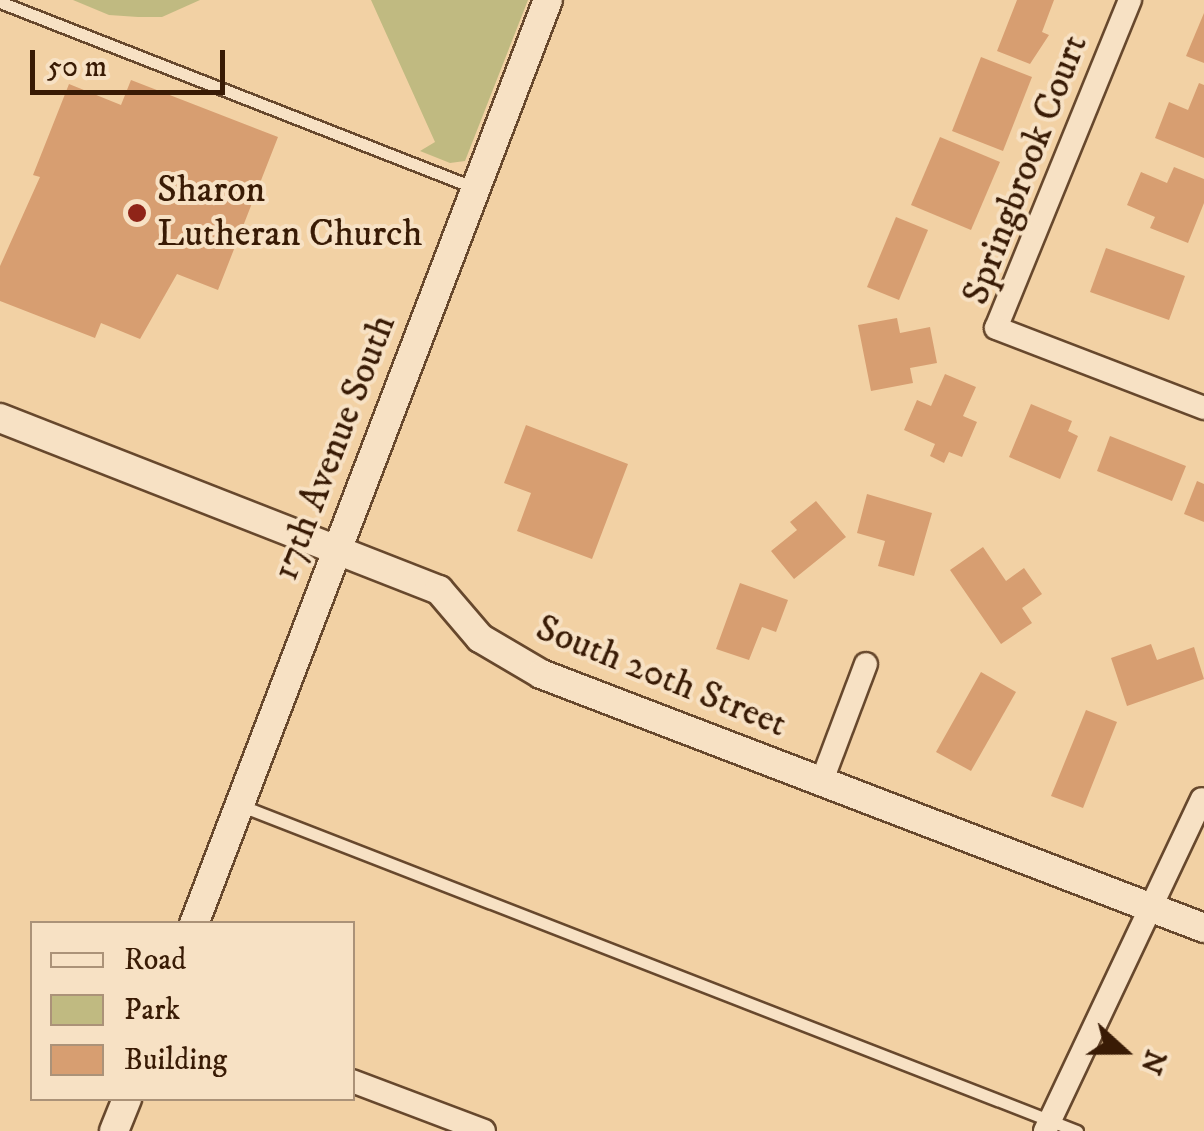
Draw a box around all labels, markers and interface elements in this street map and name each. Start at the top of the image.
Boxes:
street label: Springbrook Court [954,29,1098,311]
scale bar [35,30,230,92]
text: 50 m [47,49,107,86]
place label: Sharon Lutheran Church [157,168,422,258]
marker: Sharon Lutheran Church [126,202,148,224]
street label: 17th Avenue South [263,309,407,587]
street label: South 20th Street [529,606,793,748]
legend [30,921,355,1101]
text: Road [124,942,186,979]
text: Park [124,992,180,1029]
north arrow [1074,1001,1174,1101]
text: Building [124,1042,227,1079]
text: N [1132,1045,1173,1079]

